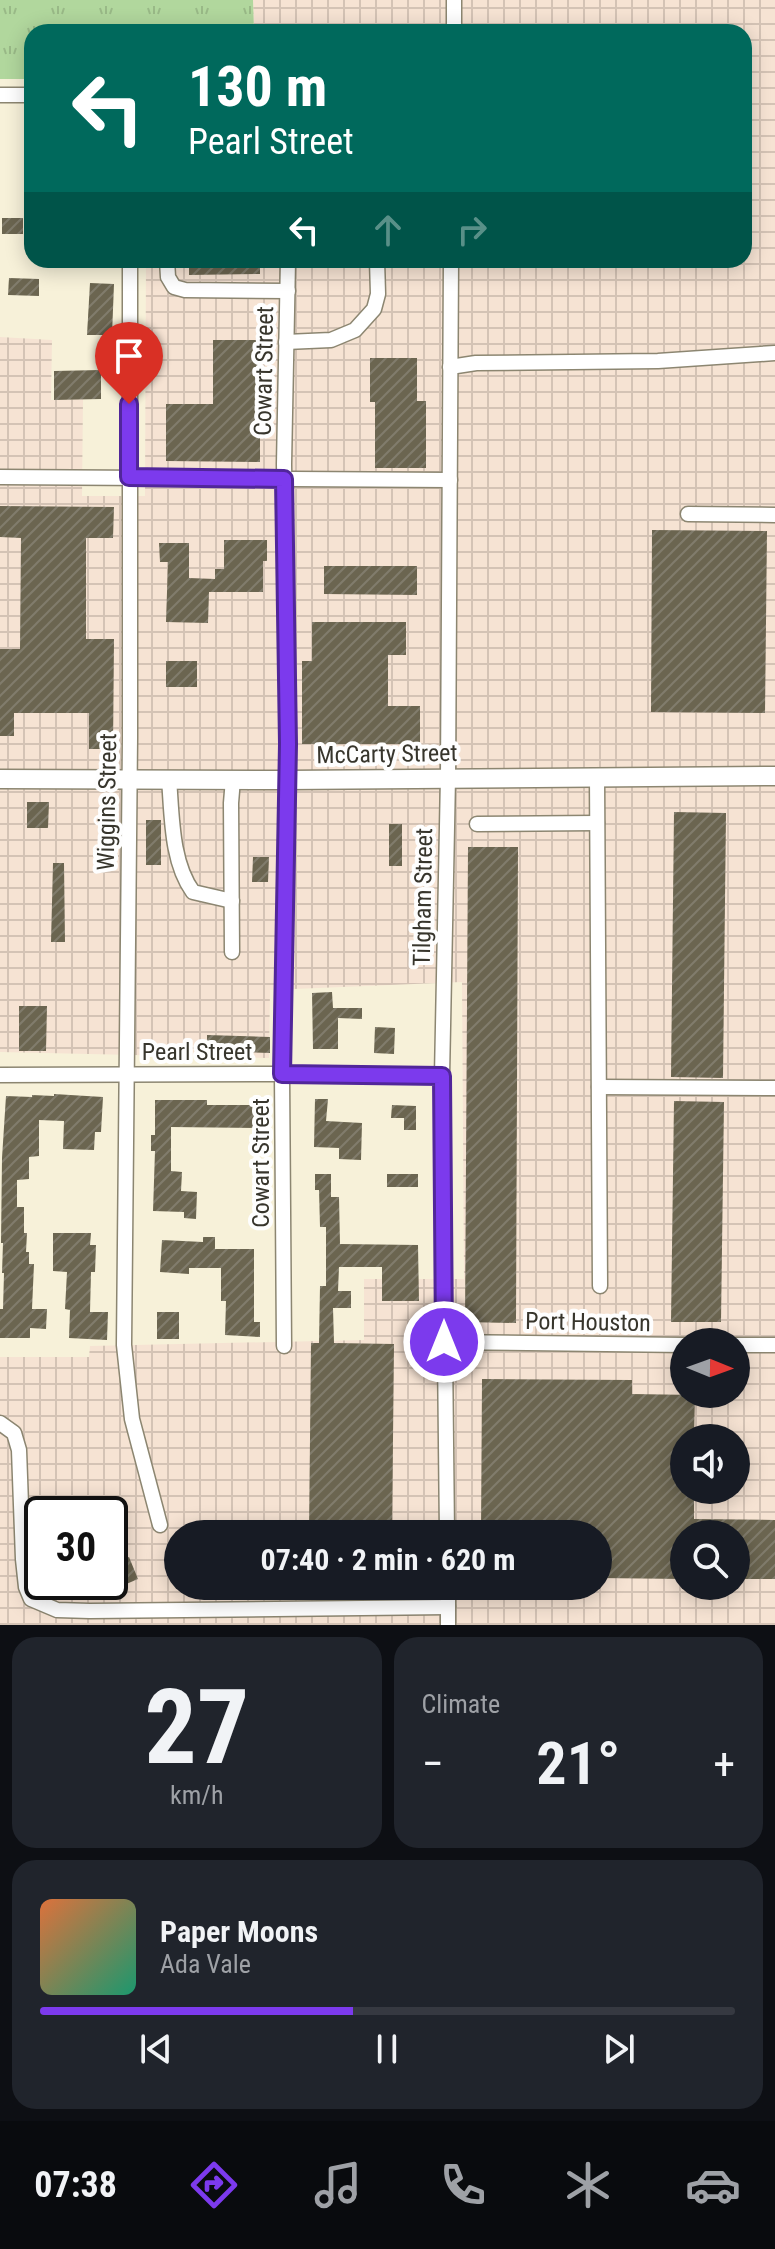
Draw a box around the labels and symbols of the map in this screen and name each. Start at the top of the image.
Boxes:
street label: Cowart Street [249,306,279,436]
pin [95,322,163,404]
street label: Wiggins Street [92,733,122,871]
street label: McCarty Street [316,739,458,769]
street label: Tilgham Street [408,828,438,966]
street label: Pearl Street [142,1038,252,1066]
street label: Cowart Street [247,1098,275,1228]
position arrow [402,1300,486,1384]
street label: Port Houston [525,1307,651,1337]
north arrow [670,1328,750,1408]
speed limit sign: 30 [24,1496,128,1600]

